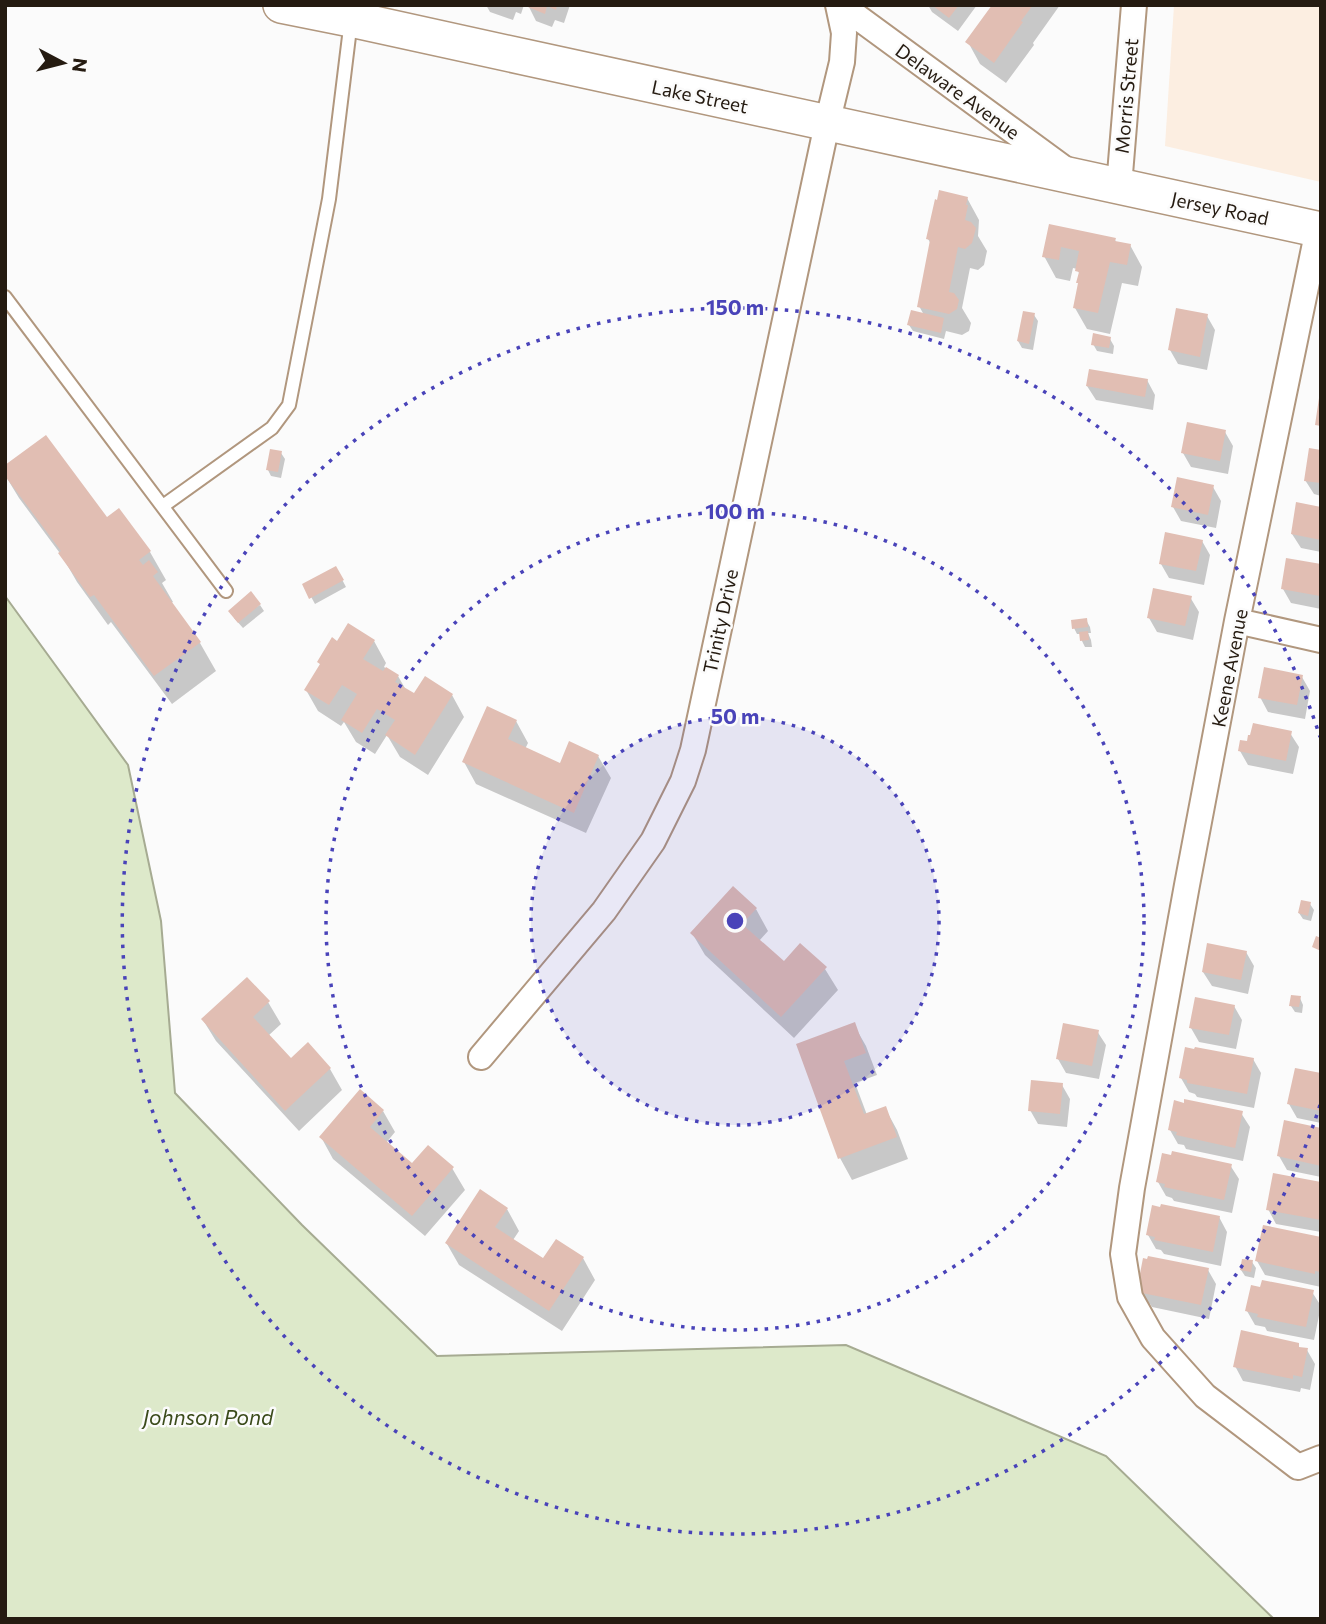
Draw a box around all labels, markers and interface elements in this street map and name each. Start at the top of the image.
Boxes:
north arrow [28,28,98,98]
street label: Morris Street [1110,37,1143,155]
street label: Delaware Avenue [891,38,1025,144]
text: N [68,57,93,74]
street label: Lake Street [650,75,751,117]
street label: Jersey Road [1169,186,1271,230]
text: 150 m [706,294,764,319]
text: 100 m [705,498,765,523]
street label: Trinity Drive [698,567,742,675]
street label: Keene Avenue [1206,607,1252,729]
text: 50 m [711,703,759,728]
centre of rings [723,909,747,933]
water label: Johnson Pond [141,1404,274,1429]

